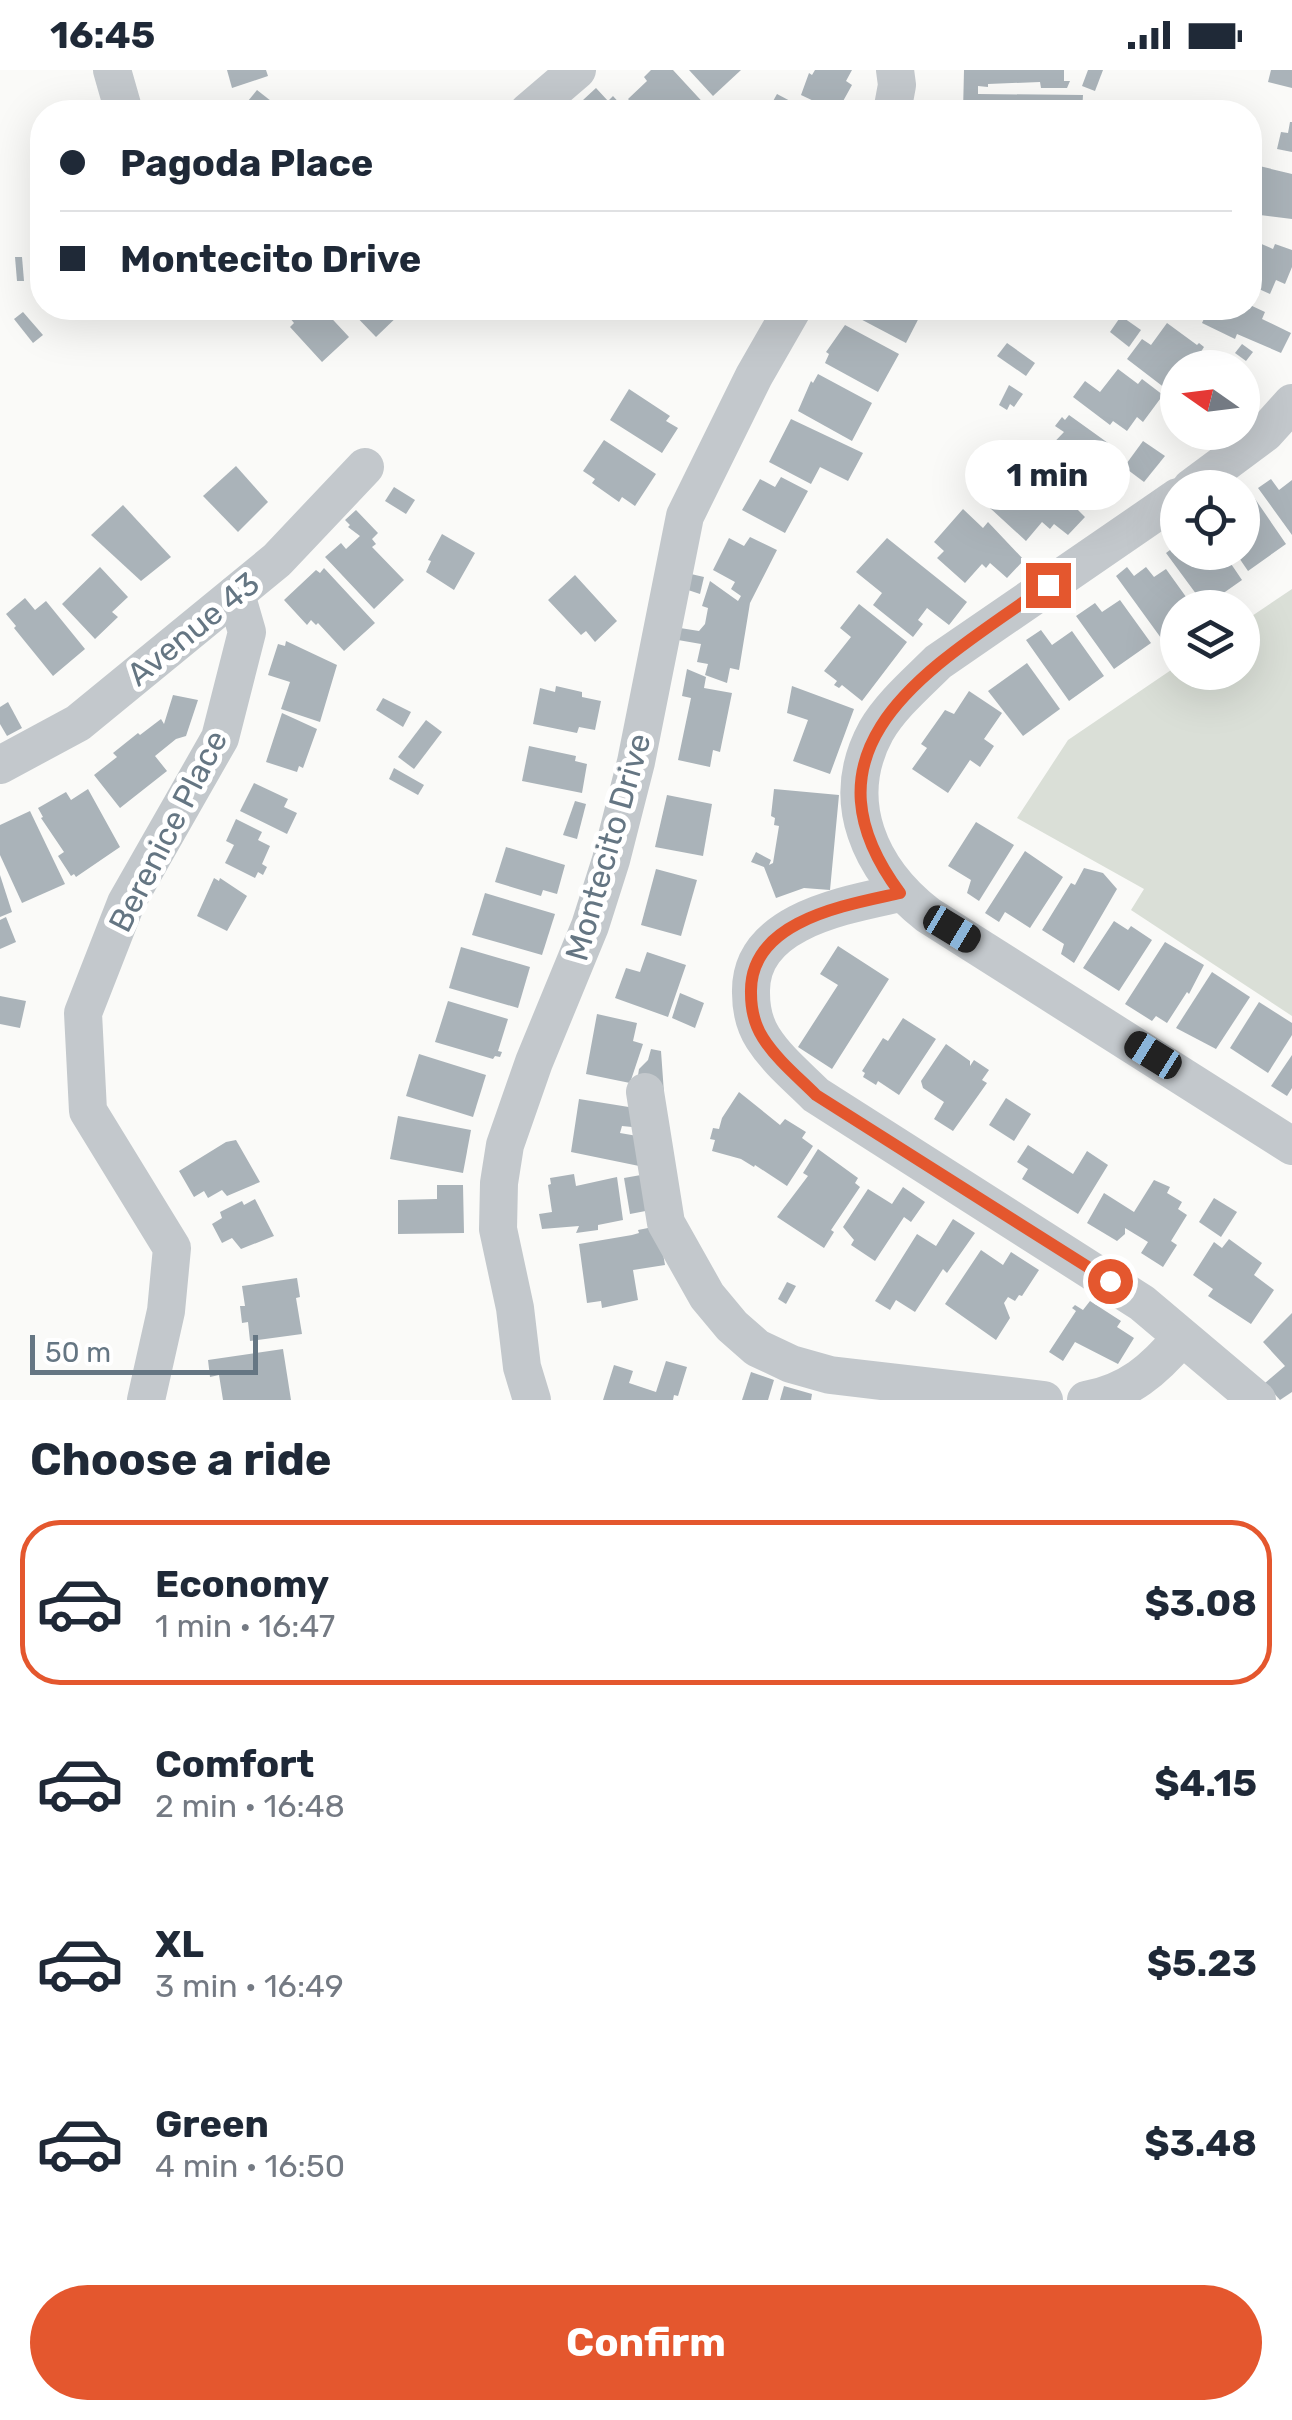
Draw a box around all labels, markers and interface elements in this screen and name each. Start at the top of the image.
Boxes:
text: 16:45 [50,12,155,58]
text: Pagoda Place [120,140,373,186]
text: Montecito Drive [120,236,421,282]
north arrow [1160,350,1260,450]
map controls [1160,350,1260,690]
callout: 1 min [966,440,1130,510]
text: 1 min [1007,456,1088,494]
button: locate [1160,470,1260,570]
route end [1026,563,1071,608]
street label: Avenue 43 [119,564,267,694]
button: layers [1160,590,1260,690]
street label: Berenice Place [101,724,235,938]
street label: Montecito Drive [557,729,659,965]
car [919,901,985,957]
car [1120,1026,1186,1084]
route start [1088,1259,1133,1304]
scale bar [30,1330,258,1374]
text: 50 m [45,1336,111,1369]
text: Choose a ride [30,1433,332,1486]
icon: car [35,1558,125,1648]
text: Economy [155,1561,329,1607]
text: $3.08 [1144,1580,1257,1626]
text: 1 min · 16:47 [155,1607,335,1645]
icon: car [35,1738,125,1828]
text: Comfort [155,1741,314,1787]
text: $4.15 [1154,1760,1257,1806]
text: 2 min · 16:48 [155,1787,345,1825]
icon: car [35,1918,125,2008]
text: XL [155,1921,204,1967]
text: $5.23 [1147,1940,1257,1986]
text: 3 min · 16:49 [155,1967,344,2005]
icon: car [35,2098,125,2188]
text: Green [155,2101,269,2147]
text: $3.48 [1144,2120,1257,2166]
text: 4 min · 16:50 [155,2147,345,2185]
button: Confirm [30,2285,1262,2400]

